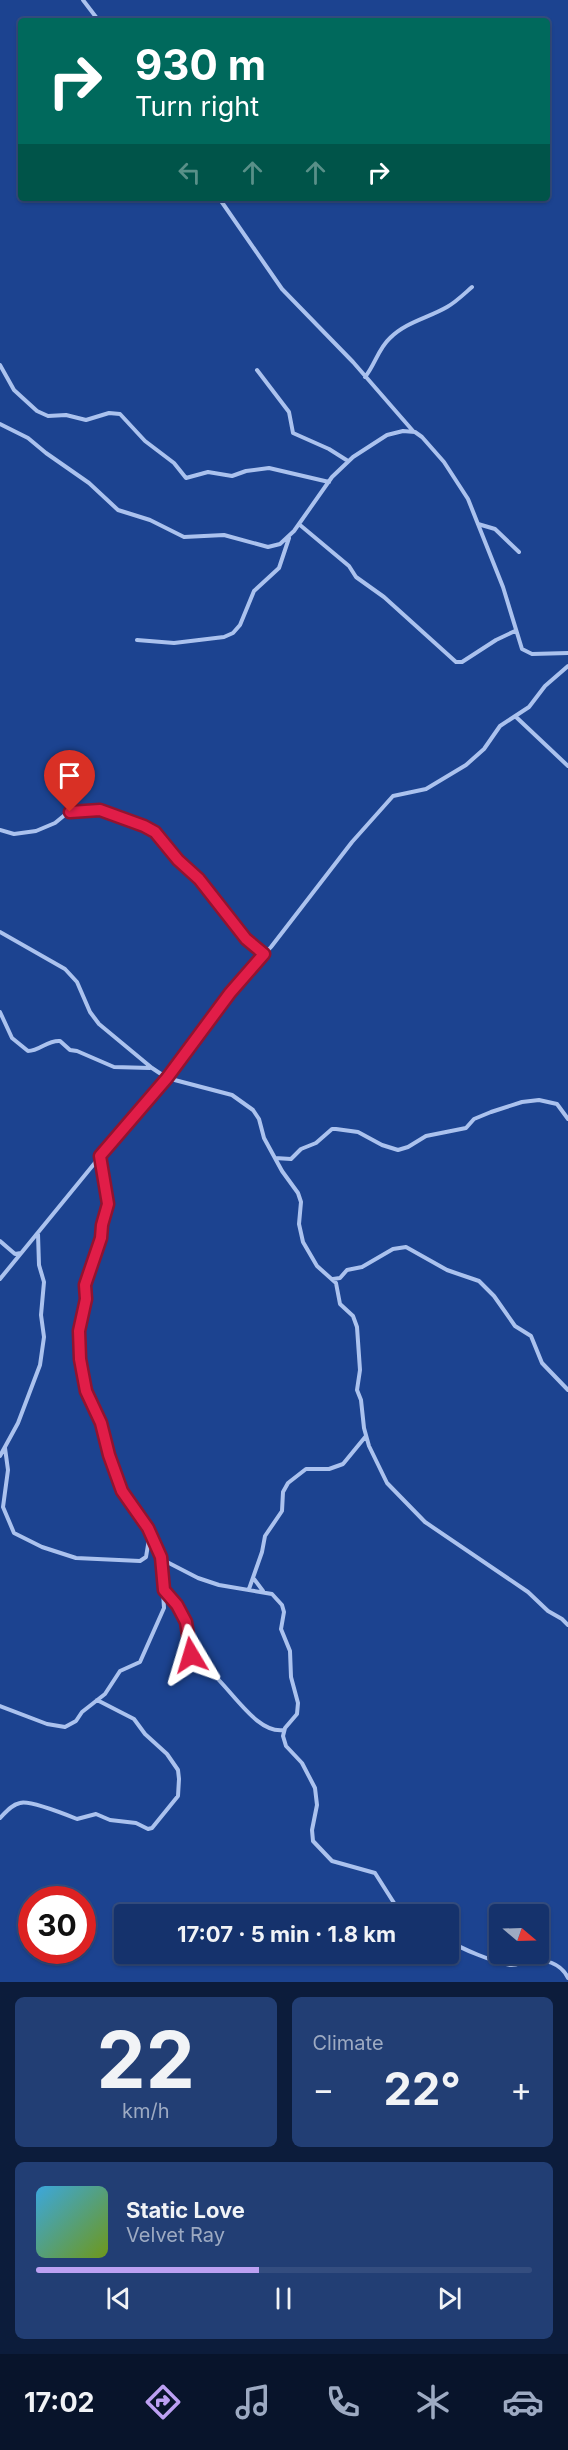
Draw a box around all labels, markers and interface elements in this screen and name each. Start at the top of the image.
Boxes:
text: 930 m [135,39,266,90]
icon: right [36,42,114,120]
text: Turn right [135,90,259,123]
icon: left [173,156,206,189]
icon: ahead [236,156,269,189]
icon: ahead [299,156,332,189]
icon: right [362,156,395,189]
pin [44,750,95,812]
icon: arrive [53,759,86,792]
position arrow [159,1623,223,1687]
speed limit sign: 30 [18,1886,96,1964]
north arrow [489,1904,549,1964]
map controls [489,1904,549,1964]
text: 17:07 · 5 min · 1.8 km [177,1921,396,1947]
text: 22 [97,2012,195,2107]
text: Climate [313,2031,384,2055]
text: 22° [384,2061,461,2116]
text: − [313,2069,334,2109]
text: + [510,2069,532,2109]
text: km/h [122,2099,170,2123]
text: Static Love [126,2197,245,2223]
text: Velvet Ray [126,2223,225,2247]
icon: previous [102,2282,135,2315]
icon: pause [267,2282,300,2315]
icon: next [433,2282,466,2315]
icon: directions [142,2381,184,2423]
icon: music [232,2381,274,2423]
icon: phone [322,2381,364,2423]
icon: climate [412,2381,454,2423]
icon: car [502,2381,544,2423]
text: 17:02 [24,2386,95,2419]

